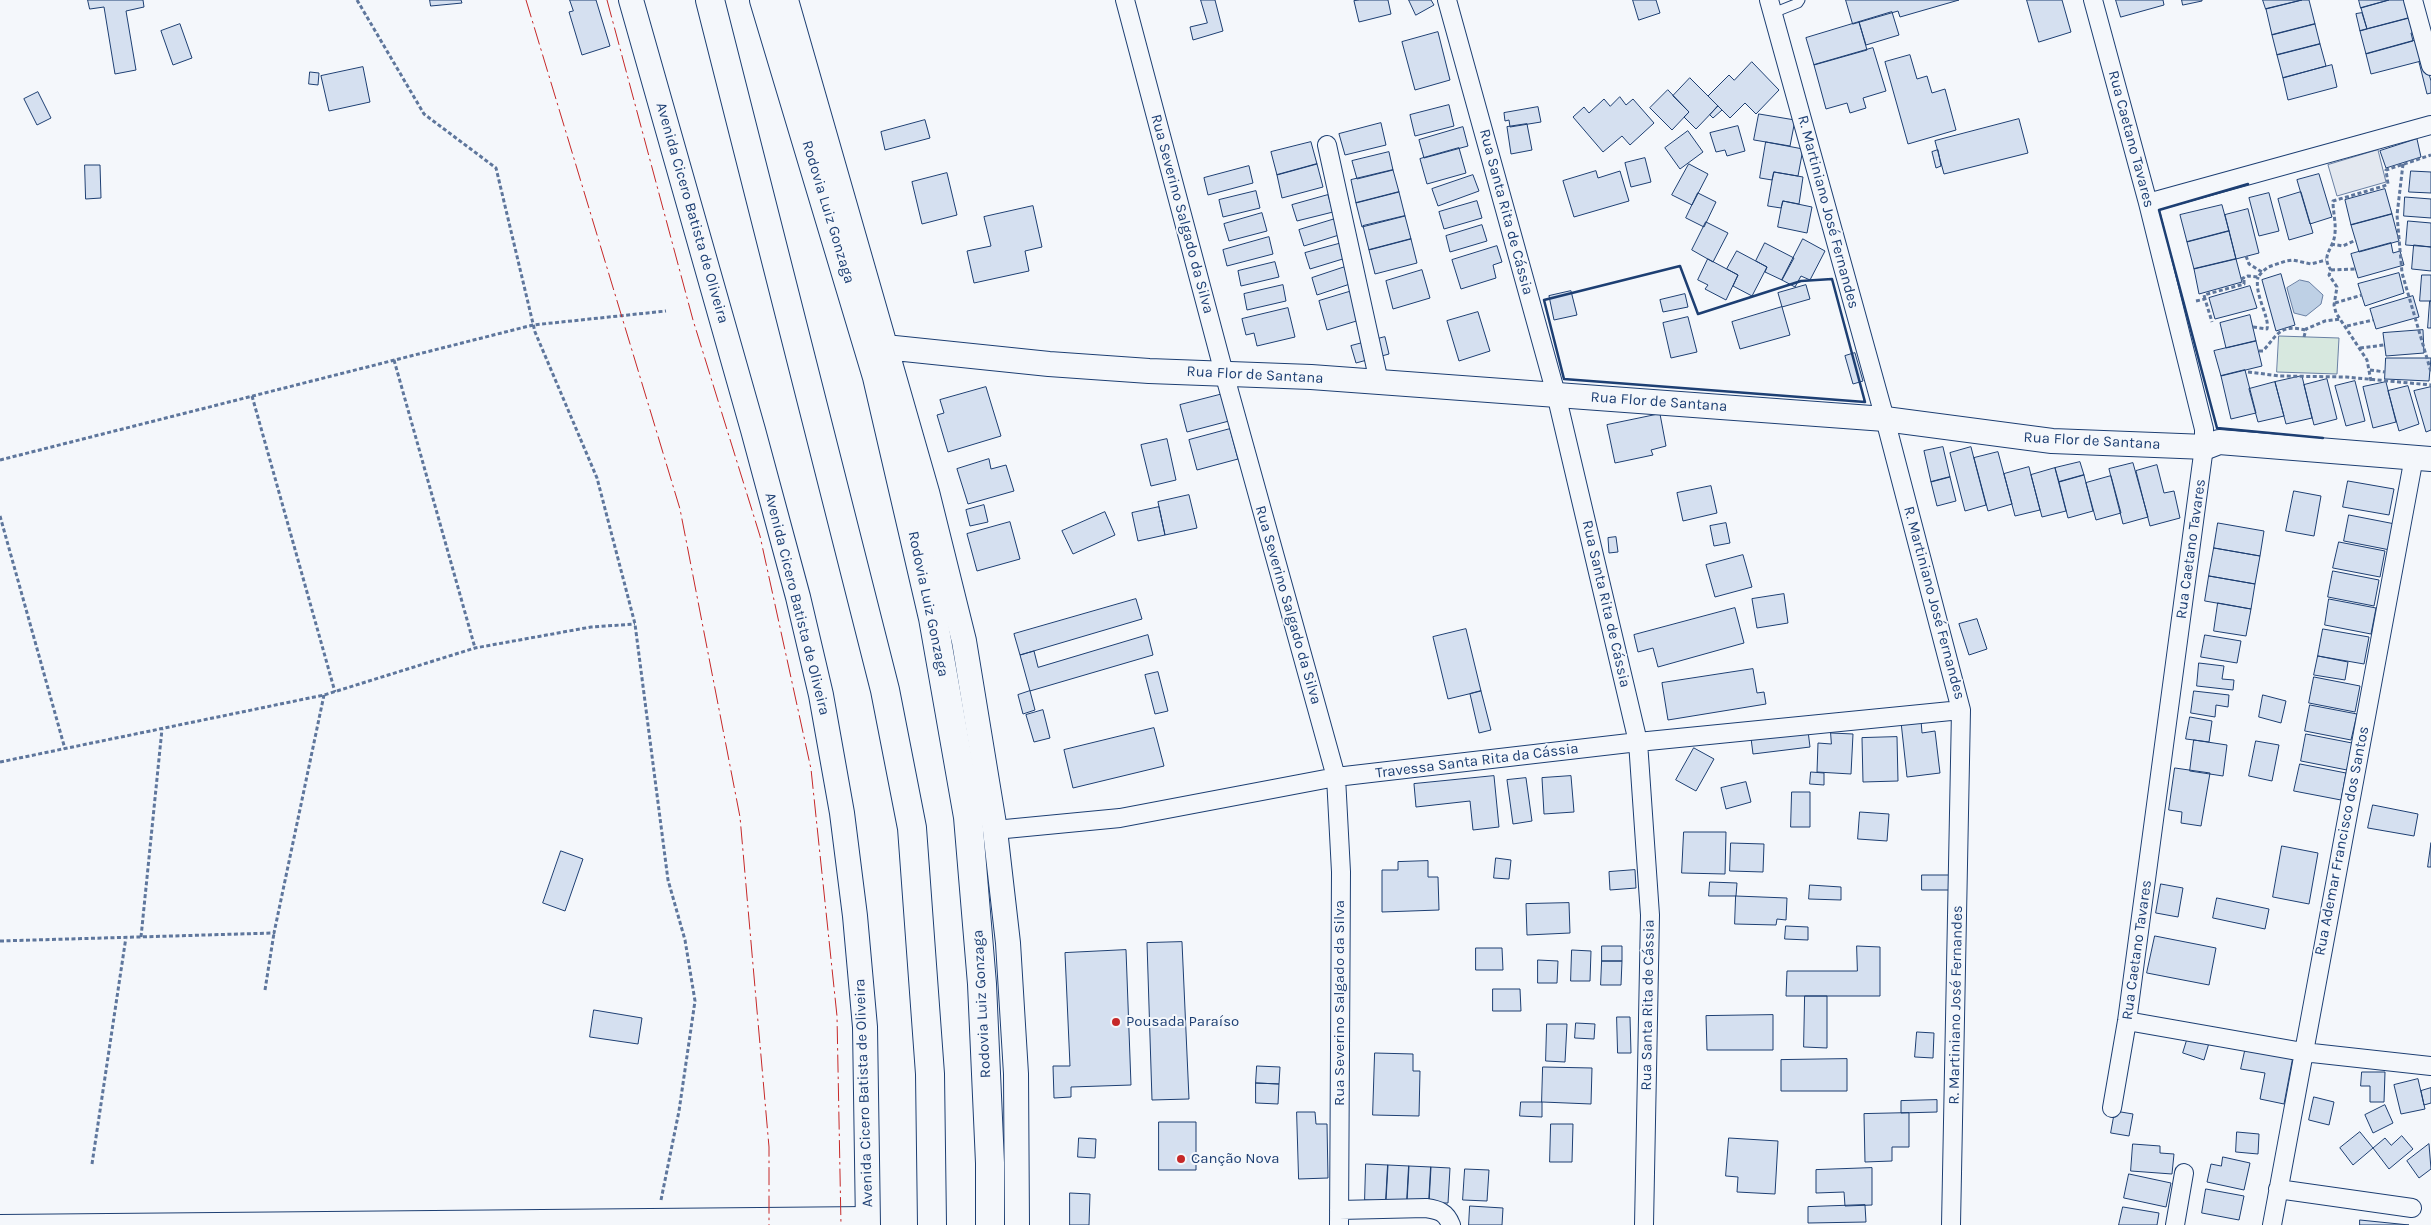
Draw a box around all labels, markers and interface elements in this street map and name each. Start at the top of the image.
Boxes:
street label: Rua Caetano Tavares [2104,68,2158,210]
street label: Avenida Cicero Batista de Oliveira [652,100,732,326]
street label: Rua Severino Salgado da Silva [1147,112,1217,316]
street label: R. Martiniano José Fernandes [1794,113,1862,311]
street label: Rua Santa Rita de Cássia [1475,127,1537,297]
street label: Rodovia Luiz Gonzaga [798,138,858,286]
street label: Rua Flor de Santana [1186,362,1324,388]
street label: Rua Flor de Santana [1590,388,1728,416]
street label: Rua Flor de Santana [2023,428,2161,454]
street label: Rua Caetano Tavares [2172,478,2210,620]
street label: Avenida Cicero Batista de Oliveira [761,491,833,717]
street label: Rua Severino Salgado da Silva [1251,504,1325,706]
street label: R. Martiniano José Fernandes [1900,504,1968,702]
street label: Rua Santa Rita de Cássia [1578,519,1634,689]
street label: Rodovia Luiz Gonzaga [904,529,952,679]
street label: Rua Ademar Francisco dos Santos [2311,725,2373,957]
street label: Travessa Santa Rita da Cássia [1374,740,1580,782]
street label: Rua Caetano Tavares [2118,879,2156,1021]
street label: Rua Severino Salgado da Silva [1331,900,1349,1106]
street label: R. Martiniano José Fernandes [1945,905,1967,1105]
street label: Rua Santa Rita de Cássia [1638,919,1658,1091]
street label: Rodovia Luiz Gonzaga [969,929,995,1079]
street label: Avenida Cicero Batista de Oliveira [851,978,877,1208]
place label: Pousada Paraíso [1126,1013,1239,1031]
marker: Pousada Paraíso [1110,1016,1122,1028]
place label: Canção Nova [1191,1150,1280,1168]
marker: Canção Nova [1175,1153,1187,1165]

